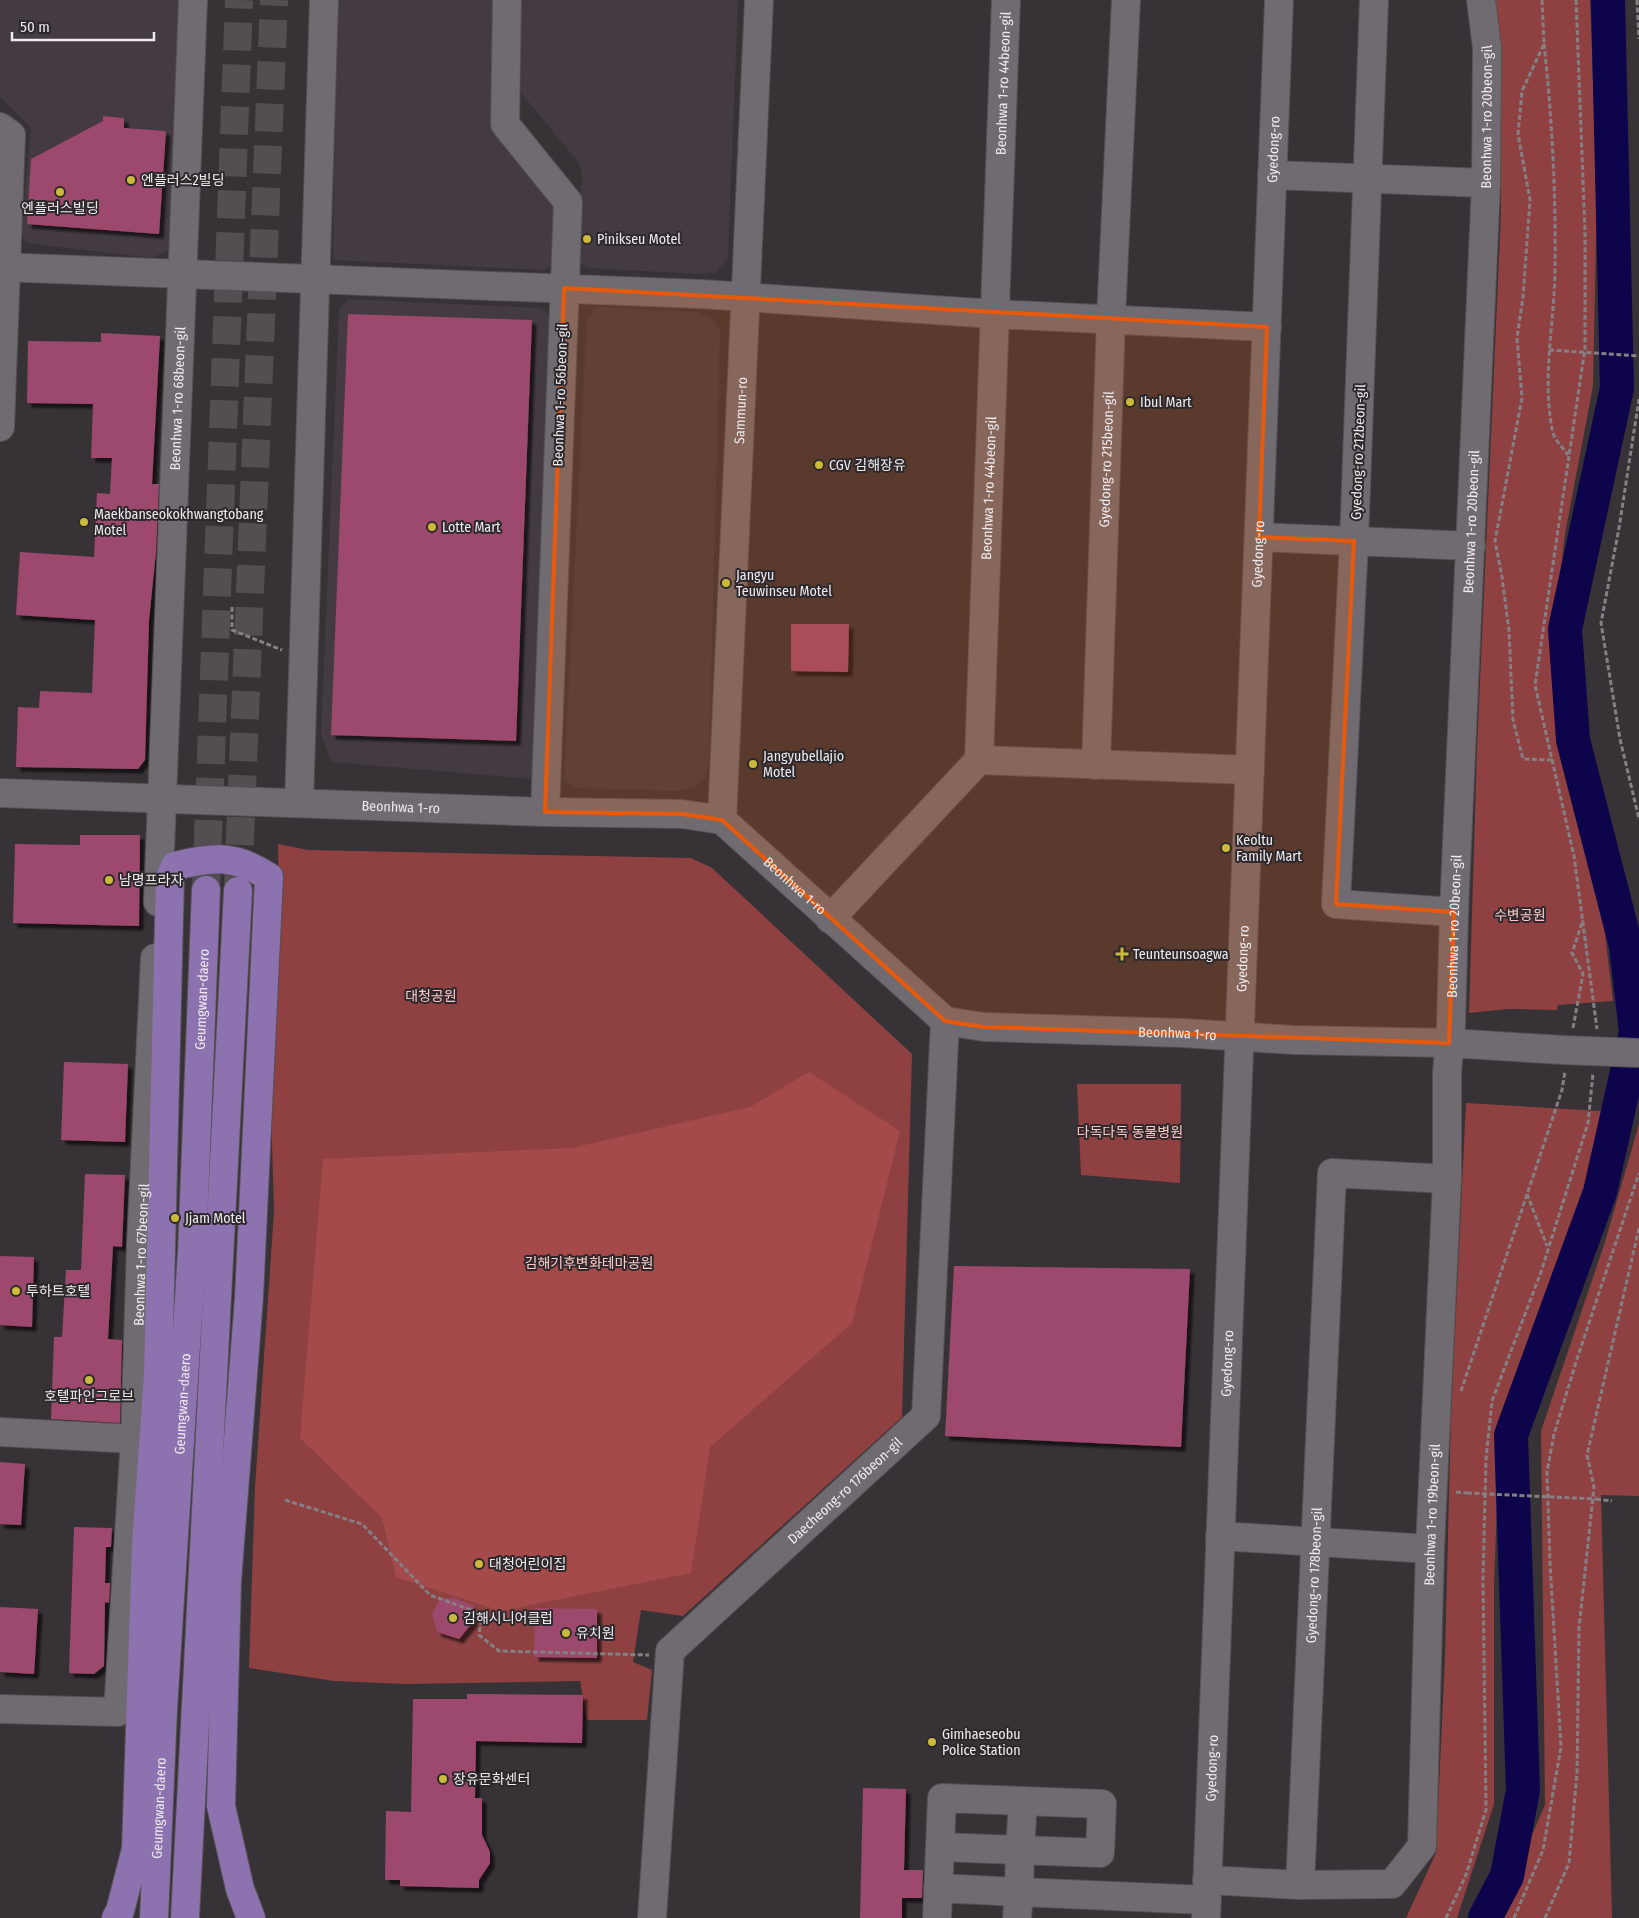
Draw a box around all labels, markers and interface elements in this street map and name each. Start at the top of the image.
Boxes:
scale bar [12,10,155,42]
street label: Beonhwa 1-ro 44beon-gil [992,11,1015,155]
text: 50 m [20,18,50,36]
street label: Beonhwa 1-ro 20beon-gil [1478,44,1496,189]
street label: Gyedong-ro [1264,116,1284,183]
place label: 엔플러스2빌딩 [141,172,224,189]
marker: 엔플러스2빌딩 [125,174,137,186]
marker: 엔플러스빌딩 [54,186,66,198]
place label: 엔플러스빌딩 [21,200,99,217]
place label: Pinikseu Motel [597,231,681,248]
marker: Pinikseu Motel [581,233,593,245]
street label: Beonhwa 1-ro 56beon-gil [550,323,572,467]
street label: Beonhwa 1-ro 68beon-gil [167,326,189,471]
street label: Sammun-ro [731,377,751,444]
street label: Gyedong-ro 212beon-gil [1348,384,1369,520]
street label: Gyedong-ro 215beon-gil [1096,391,1118,528]
place label: Ibul Mart [1140,394,1192,411]
marker: Ibul Mart [1124,396,1136,408]
street label: Beonhwa 1-ro 44beon-gil [978,416,1000,560]
street label: Beonhwa 1-ro 20beon-gil [1460,449,1483,594]
place label: CGV 김해장유 [829,457,906,474]
marker: CGV 김해장유 [813,459,825,471]
place label: Maekbanseokokhwangtobang Motel [94,506,264,539]
marker: Maekbanseokokhwangtobang Motel [78,516,90,528]
place label: Lotte Mart [442,519,501,536]
street label: Gyedong-ro [1249,520,1268,588]
marker: Lotte Mart [426,521,438,533]
place label: Jangyu Teuwinseu Motel [736,567,832,600]
marker: Jangyu Teuwinseu Motel [720,577,732,589]
place label: Jangyubellajio Motel [763,748,844,781]
marker: Jangyubellajio Motel [747,758,759,770]
street label: Beonhwa 1-ro [361,798,440,817]
place label: Keoltu Family Mart [1236,832,1302,865]
marker: Keoltu Family Mart [1220,842,1232,854]
street label: Beonhwa 1-ro [760,854,829,919]
street label: Beonhwa 1-ro 20beon-gil [1444,854,1466,998]
place label: 남명프라자 [119,872,184,889]
marker: 남명프라자 [103,874,115,886]
park label: 수변공원 [1494,907,1546,924]
street label: Gyedong-ro [1233,925,1253,992]
place label: Teunteunsoagwa [1133,946,1229,963]
marker: Teunteunsoagwa [1115,947,1129,961]
street label: Geumgwan-daero [192,948,213,1050]
park label: 대청공원 [405,988,457,1005]
street label: Beonhwa 1-ro [1138,1024,1217,1044]
park label: 다독다독 동물병원 [1077,1124,1183,1141]
street label: Beonhwa 1-ro 67beon-gil [131,1183,153,1326]
place label: Jjam Motel [185,1210,246,1227]
marker: Jjam Motel [169,1212,181,1224]
park label: 김해기후변화테마공원 [525,1255,653,1272]
place label: 투하트호텔 [26,1283,90,1300]
marker: 투하트호텔 [10,1285,22,1297]
street label: Gyedong-ro [1218,1330,1237,1397]
street label: Geumgwan-daero [171,1353,195,1455]
marker: 호텔파인그로브 [83,1374,95,1386]
place label: 호텔파인그로브 [44,1388,134,1405]
street label: Daecheong-ro 176beon-gil [784,1434,906,1548]
street label: Beonhwa 1-ro 19beon-gil [1421,1443,1444,1586]
street label: Gyedong-ro 178beon-gil [1303,1507,1326,1644]
place label: 대청어린이집 [489,1556,566,1573]
marker: 대청어린이집 [473,1558,485,1570]
place label: 김해시니어클럽 [463,1610,553,1627]
marker: 김해시니어클럽 [447,1612,459,1624]
place label: 유치원 [576,1625,615,1642]
marker: 유치원 [560,1627,572,1639]
place label: Gimhaeseobu Police Station [942,1726,1021,1759]
street label: Gyedong-ro [1202,1734,1222,1802]
marker: Gimhaeseobu Police Station [926,1736,938,1748]
street label: Geumgwan-daero [149,1757,170,1859]
place label: 장유문화센터 [453,1771,530,1788]
marker: 장유문화센터 [437,1773,449,1785]

